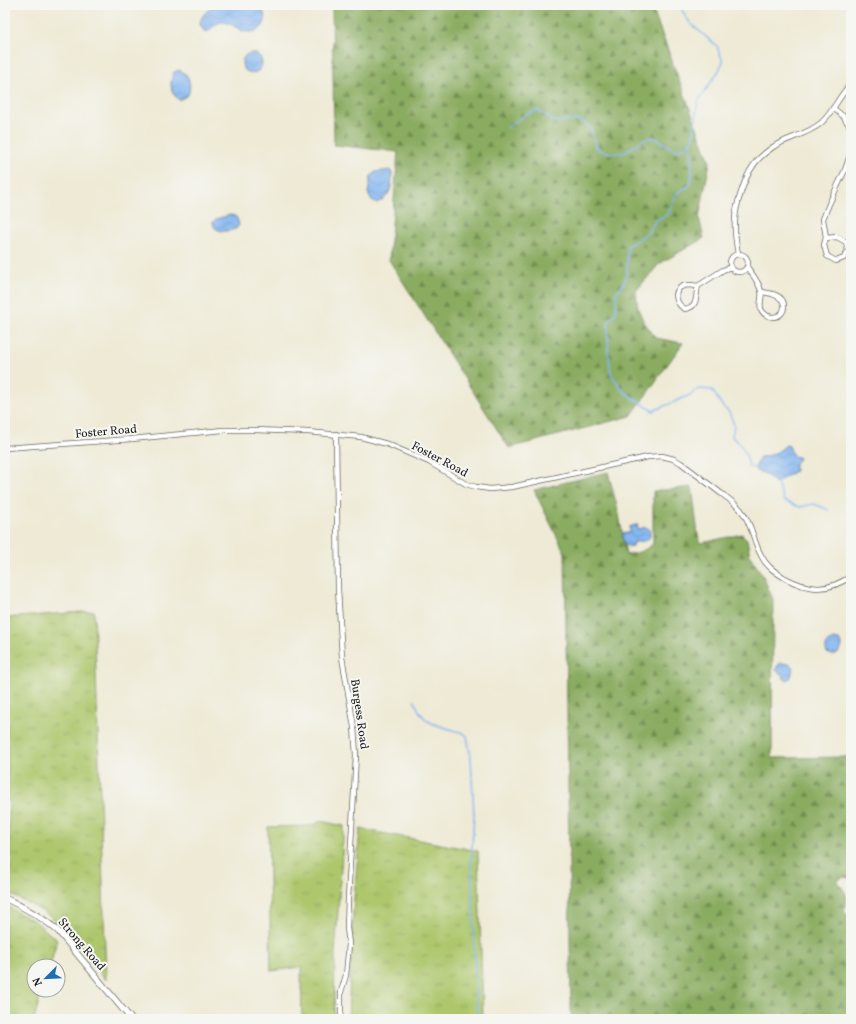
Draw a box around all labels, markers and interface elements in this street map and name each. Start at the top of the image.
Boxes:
street label: Foster Road [75,421,138,443]
street label: Foster Road [408,438,471,482]
street label: Burgess Road [346,678,372,751]
street label: Strong Road [54,915,109,975]
north arrow [26,958,66,998]
text: N [30,975,47,988]

